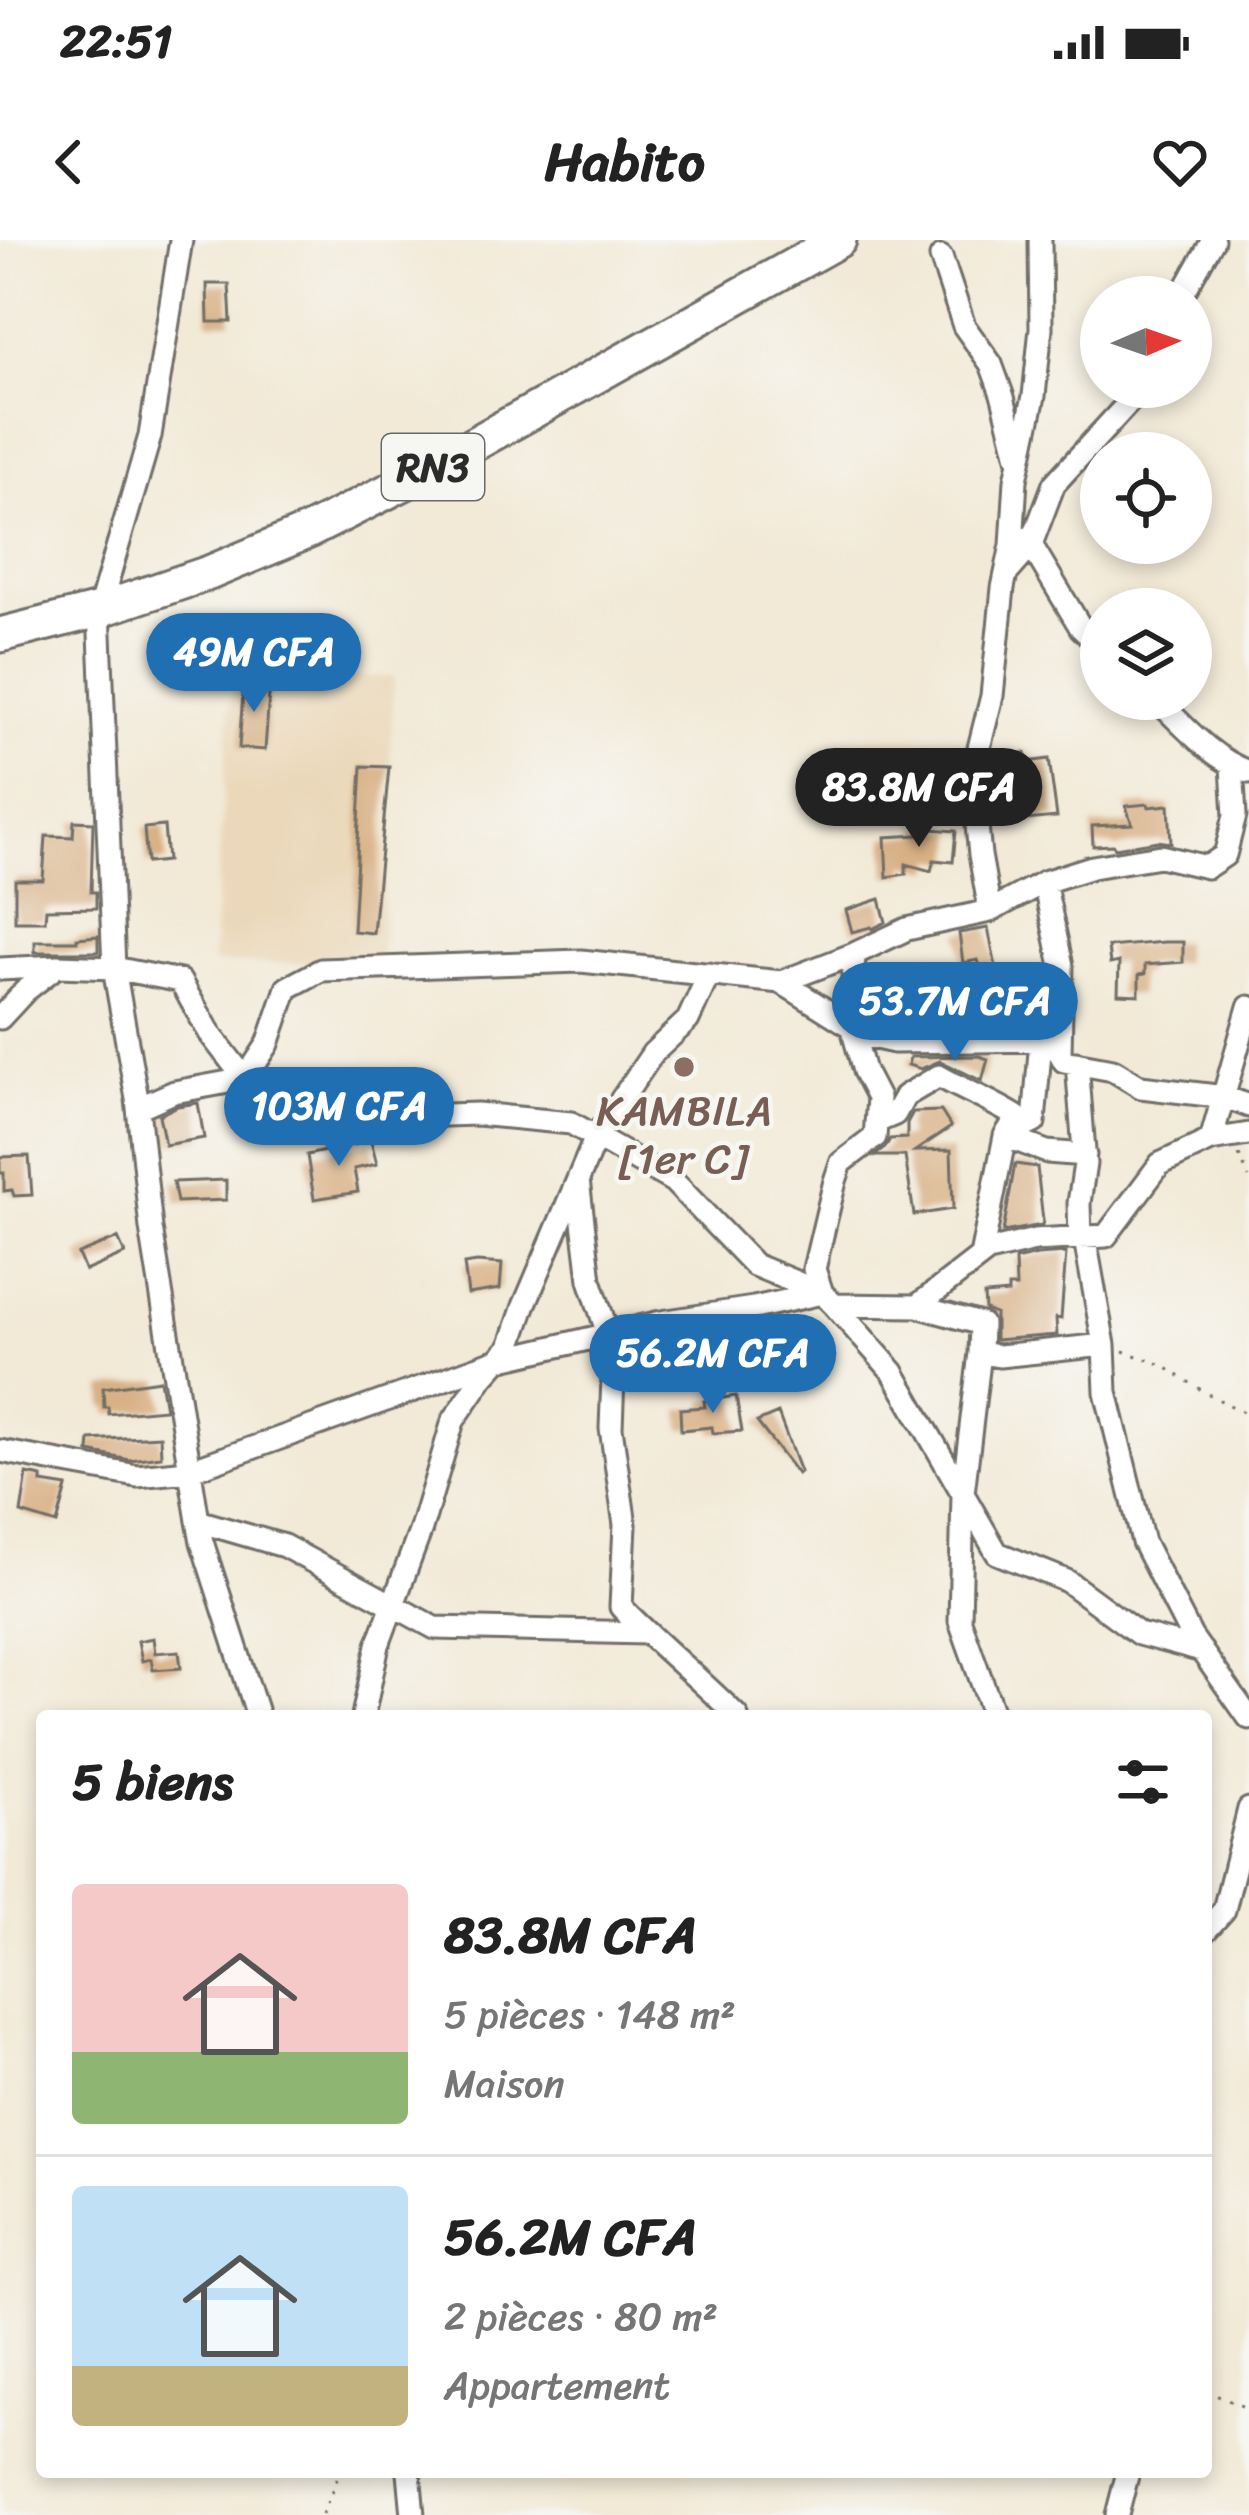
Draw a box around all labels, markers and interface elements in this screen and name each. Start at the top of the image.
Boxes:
text: 22:51 [60,2,172,82]
text: Habito [544,114,705,210]
icon: back [36,129,102,195]
icon: heart [1147,129,1213,195]
north arrow [1080,276,1212,408]
map controls [1080,276,1212,720]
button: locate [1080,432,1212,564]
road number: RN3 [382,434,484,500]
button: layers [1080,588,1212,720]
pin: 49M CFA [143,613,365,715]
text: 49M CFA [173,617,335,686]
pin: 83.8M CFA [782,748,1056,850]
text: 83.8M CFA [822,752,1016,821]
pin: 53.7M CFA [818,962,1092,1064]
text: 53.7M CFA [859,966,1051,1035]
marker: KAMBILA [1er C] [671,1054,697,1080]
pin: 103M CFA [215,1067,463,1169]
text: 103M CFA [251,1071,427,1140]
place label: KAMBILA [1er C] [596,1074,772,1196]
pin: 56.2M CFA [576,1314,850,1416]
text: 56.2M CFA [616,1318,810,1387]
text: 5 biens [72,1737,233,1827]
icon: filters [1110,1749,1176,1815]
text: 83.8M CFA [444,1890,697,1980]
icon: home [168,1932,312,2076]
text: 5 pièces · 148 m² [444,1980,736,2049]
text: Maison [444,2049,564,2118]
text: 56.2M CFA [444,2192,697,2282]
icon: home [168,2234,312,2378]
text: 2 pièces · 80 m² [444,2282,718,2351]
text: Appartement [444,2351,670,2420]

